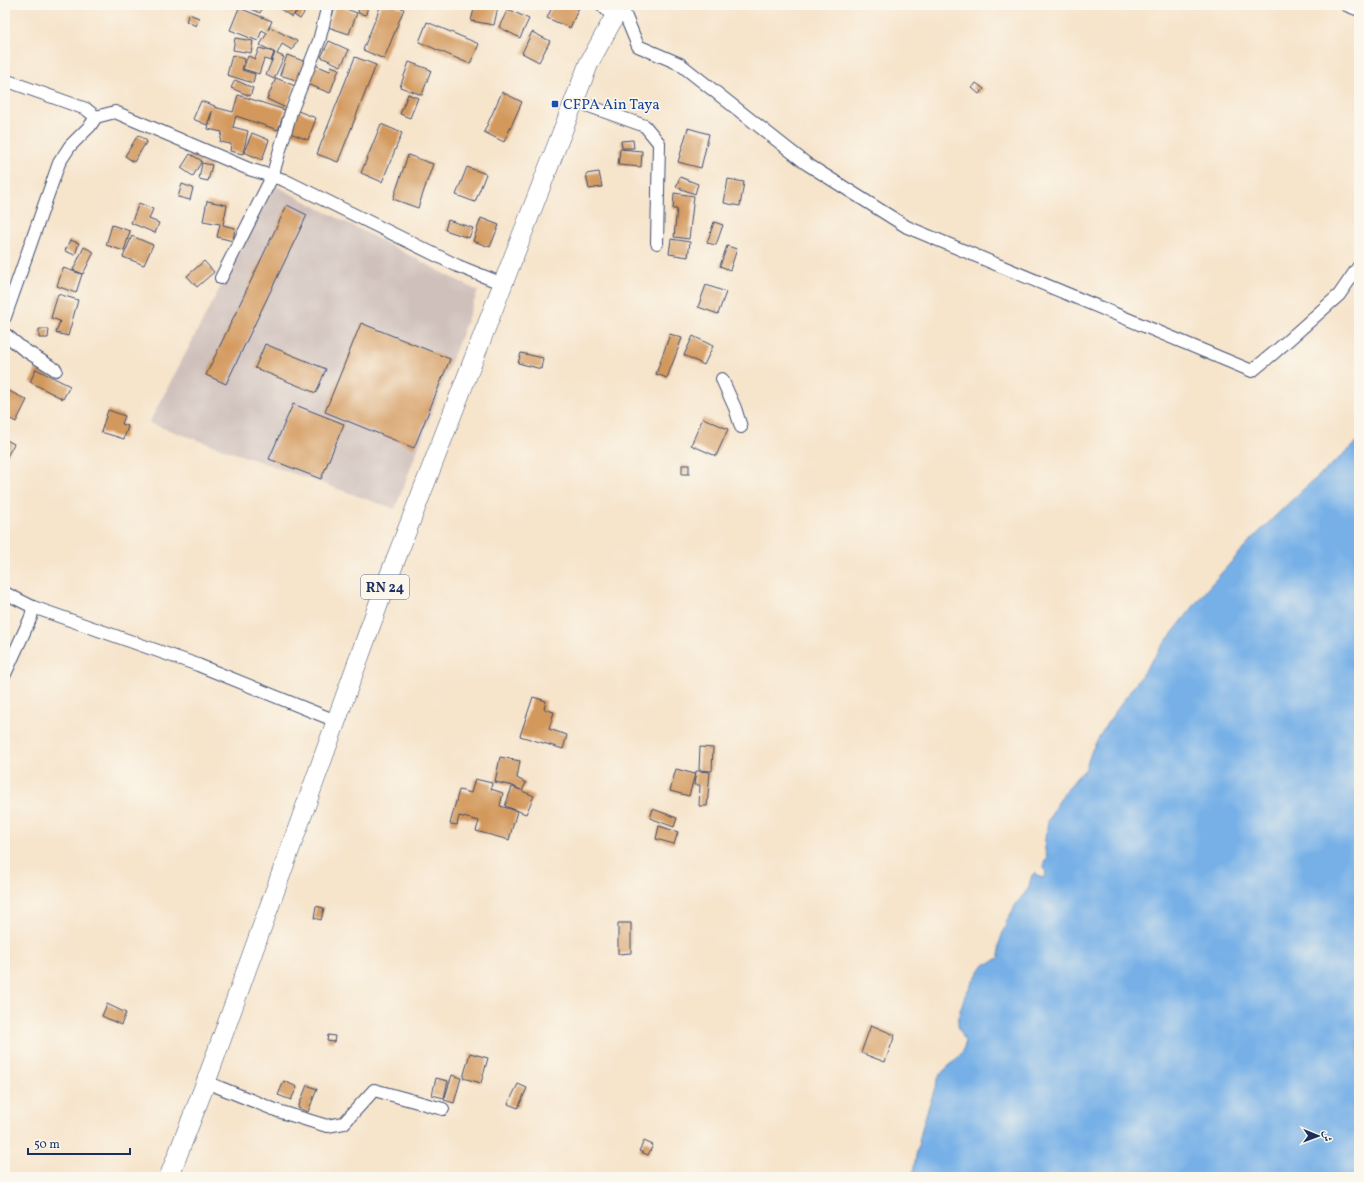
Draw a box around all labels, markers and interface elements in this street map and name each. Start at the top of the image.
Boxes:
place label: CFPA Ain Taya [563,95,660,116]
marker: CFPA Ain Taya [550,99,560,109]
road number: RN 24 [361,575,409,599]
north arrow [1298,1116,1338,1156]
scale bar [28,1130,130,1156]
text: ش [1319,1131,1334,1142]
text: 50 m [34,1137,60,1153]

